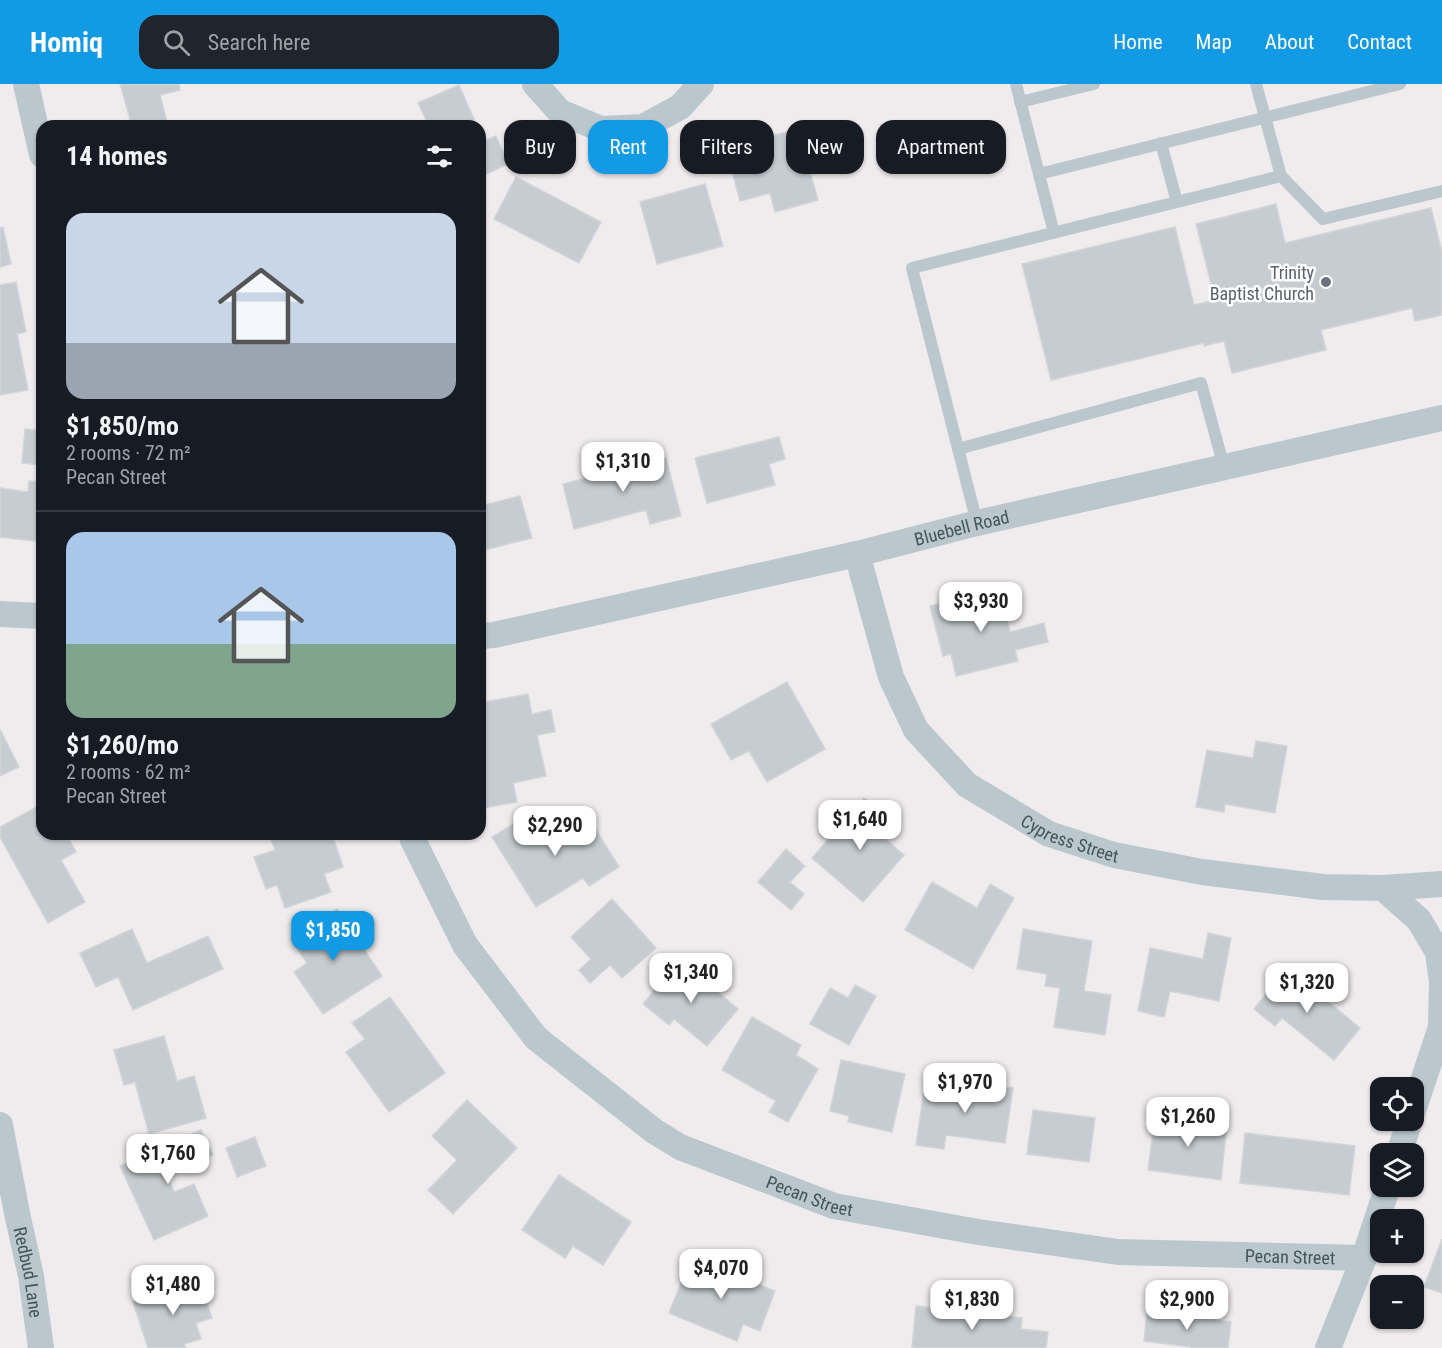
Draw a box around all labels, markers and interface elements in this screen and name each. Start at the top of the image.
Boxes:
search box [139,15,559,69]
text: Homiq [30,26,103,59]
icon: search [160,26,193,59]
text: Search here [208,30,310,55]
text: Home [1113,30,1163,54]
text: Map [1196,30,1232,54]
text: About [1265,30,1314,54]
text: Contact [1347,30,1412,54]
chip: Buy [504,120,576,174]
chip: Rent [588,120,668,174]
chip: Filters [680,120,774,174]
chip: New [786,120,864,174]
chip: Apartment [876,120,1006,174]
icon: filters [423,140,456,173]
text: 14 homes [66,141,168,171]
icon: home [207,252,315,360]
place label: Trinity Baptist Church [1210,262,1315,304]
marker: Trinity Baptist Church [1319,275,1333,289]
text: $1,850/mo [66,411,179,441]
text: 2 rooms · 72 m² [66,441,191,465]
pin: $1,310 [574,442,672,493]
text: $1,310 [595,449,651,473]
text: Pecan Street [66,465,166,489]
street label: Bluebell Road [912,506,1011,549]
icon: home [207,571,315,679]
pin: $3,930 [932,582,1030,633]
text: $3,930 [953,589,1009,613]
text: $1,260/mo [66,730,179,760]
text: 2 rooms · 62 m² [66,760,191,784]
text: Pecan Street [66,784,166,808]
pin: $1,640 [811,800,909,851]
pin: $2,290 [506,806,604,857]
text: $1,640 [832,807,888,831]
street label: Cypress Street [1018,809,1120,866]
text: $2,290 [527,813,583,837]
pin: $1,850 [284,911,382,962]
text: $1,850 [305,918,361,942]
pin: $1,340 [642,953,740,1004]
text: $1,340 [663,960,719,984]
pin: $1,320 [1258,963,1356,1014]
text: $1,320 [1279,970,1335,994]
pin: $1,970 [916,1063,1014,1114]
text: $1,970 [937,1070,993,1094]
map controls [1370,1077,1424,1329]
button: locate [1370,1077,1424,1131]
pin: $1,260 [1139,1097,1237,1148]
text: $1,260 [1160,1104,1216,1128]
pin: $1,760 [119,1134,217,1185]
text: $1,760 [140,1141,196,1165]
button: layers [1370,1143,1424,1197]
street label: Pecan Street [764,1171,855,1220]
button: + [1370,1209,1424,1263]
street label: Redbud Lane [10,1225,47,1319]
street label: Pecan Street [1245,1245,1335,1268]
pin: $4,070 [672,1249,770,1300]
text: $4,070 [693,1256,749,1280]
pin: $1,480 [124,1265,222,1316]
text: $1,480 [145,1272,201,1296]
button: − [1370,1275,1424,1329]
pin: $1,830 [923,1280,1021,1331]
pin: $2,900 [1138,1280,1236,1331]
text: $1,830 [944,1287,1000,1311]
text: $2,900 [1159,1287,1215,1311]

